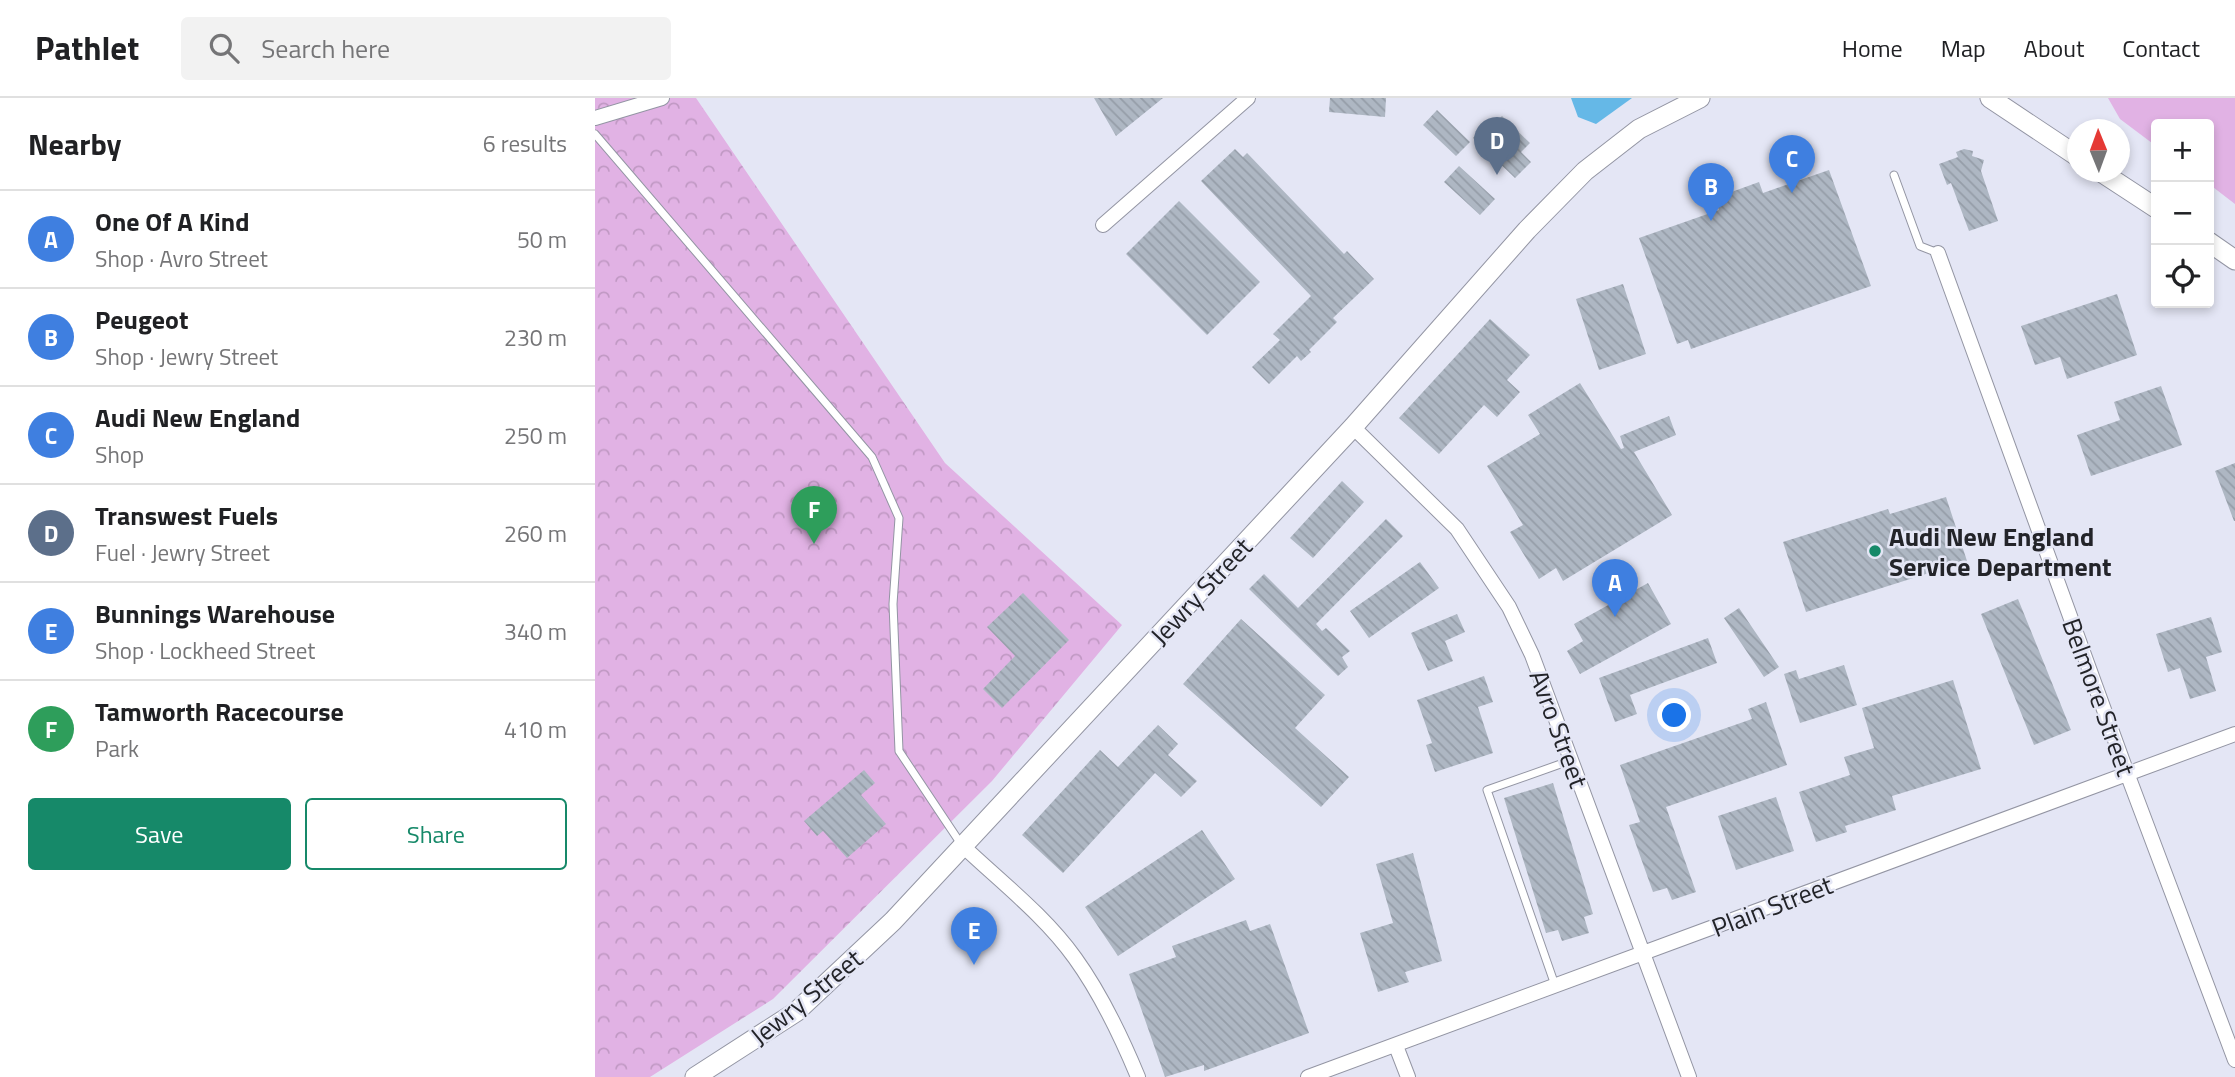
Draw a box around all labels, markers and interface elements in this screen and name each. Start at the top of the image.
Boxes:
search box [181,17,671,80]
text: Pathlet [35,23,139,73]
icon: search [205,29,243,67]
text: Search here [261,29,390,68]
text: Home [1842,30,1903,66]
text: Map [1941,30,1986,66]
text: About [2024,30,2084,66]
text: Contact [2122,30,2200,66]
pin: D [1474,117,1520,175]
north arrow [2067,119,2130,182]
map controls [2151,119,2214,308]
button: + [2151,119,2214,182]
text: Nearby [28,121,121,167]
text: 6 results [483,126,567,161]
pin: C [1769,135,1815,193]
pin: B [1688,163,1734,221]
button: − [2151,182,2214,245]
text: One Of A Kind [95,202,249,241]
text: A [44,222,58,257]
text: 50 m [517,222,567,257]
text: Shop · Avro Street [95,241,268,276]
button: locate [2151,245,2214,308]
text: Peugeot [95,300,188,339]
text: B [44,320,58,355]
text: 230 m [504,320,567,355]
text: Shop · Jewry Street [95,339,278,374]
text: Audi New England [95,398,300,437]
text: C [45,418,57,453]
text: 250 m [504,418,567,453]
text: Shop [95,437,144,472]
pin: F [791,486,837,544]
text: Transwest Fuels [95,496,278,535]
text: D [44,516,58,551]
text: 260 m [504,516,567,551]
place label: Audi New England Service Department [1889,517,2112,586]
street label: Jewry Street [1141,529,1261,653]
text: Fuel · Jewry Street [95,535,270,570]
marker: Audi New England Service Department [1867,543,1883,559]
pin: A [1592,559,1638,617]
text: Bunnings Warehouse [95,594,335,633]
street label: Belmore Street [2052,613,2146,781]
text: E [45,614,57,649]
text: 340 m [504,614,567,649]
text: Shop · Lockheed Street [95,633,315,668]
street label: Avro Street [1520,665,1598,793]
text: Tamworth Racecourse [95,692,344,731]
your location [1657,698,1691,732]
text: F [45,712,57,747]
text: 410 m [504,712,567,747]
text: Park [95,731,139,766]
button: Save [28,798,291,870]
button: Share [305,798,567,870]
street label: Plain Street [1706,865,1838,947]
pin: E [951,907,997,965]
street label: Jewry Street [741,940,871,1054]

